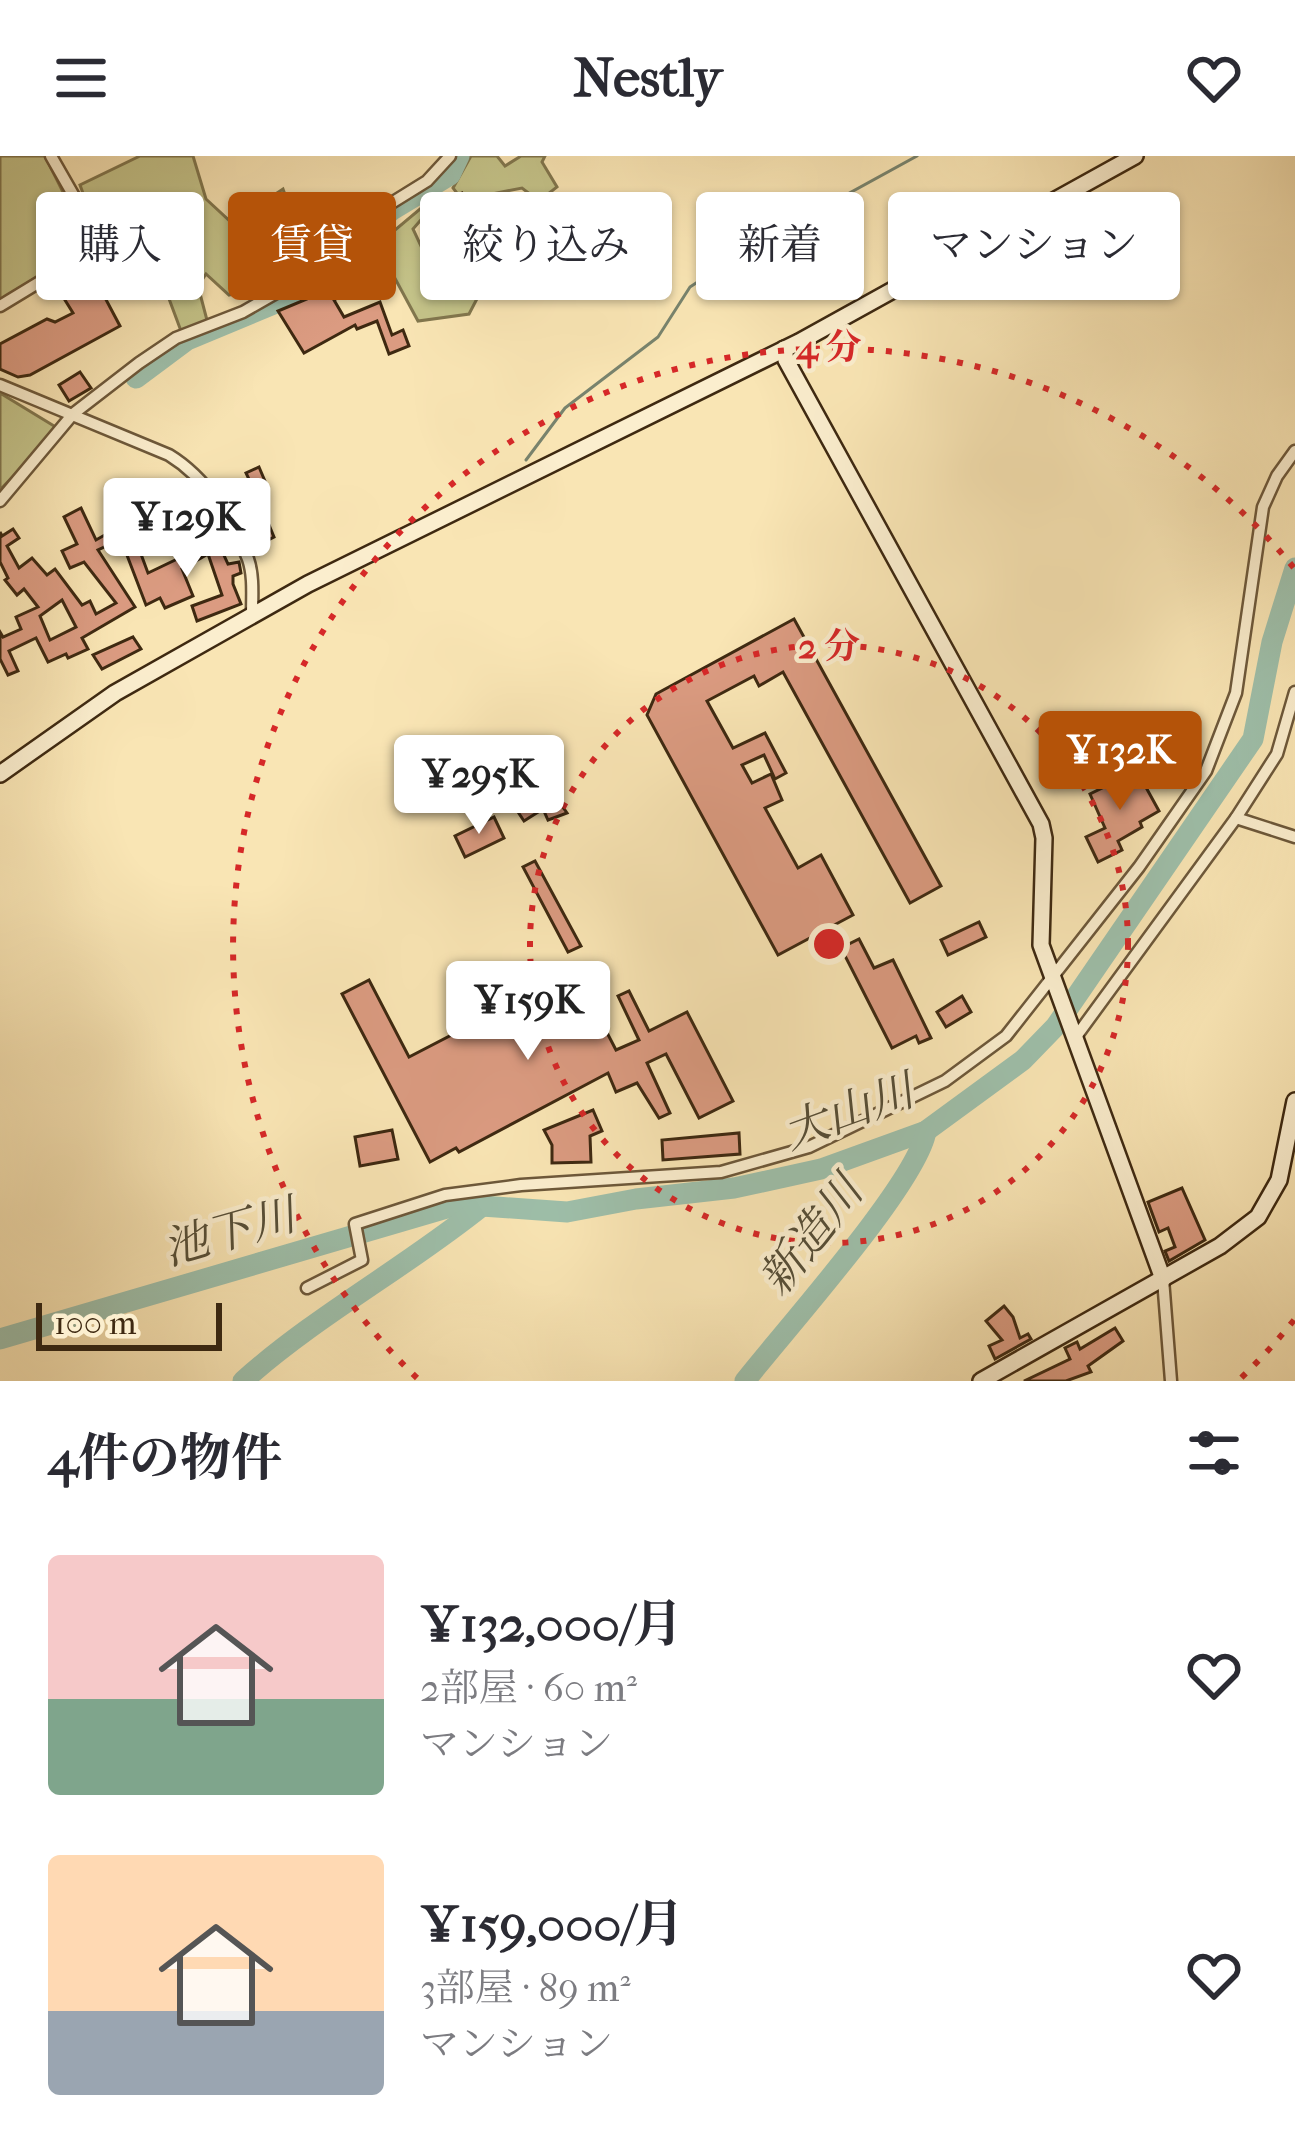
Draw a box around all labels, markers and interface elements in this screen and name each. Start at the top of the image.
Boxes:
icon: menu [48,45,114,111]
icon: heart [1181,45,1247,111]
text: Nestly [573,47,722,110]
chip: 購入 [36,192,204,300]
chip: 賃貸 [228,192,396,300]
chip: 絞り込み [420,192,672,300]
chip: 新着 [696,192,864,300]
chip: マンション [888,192,1180,300]
text: 4 分 [796,326,861,369]
pin: ¥129K [103,478,271,580]
text: ¥129K [130,494,244,540]
text: 2 分 [798,625,860,667]
pin: ¥132K [1036,711,1204,813]
text: ¥132K [1066,727,1174,773]
pin: ¥295K [395,735,563,837]
text: ¥295K [421,751,537,797]
centre of rings [808,923,850,965]
pin: ¥159K [444,961,612,1063]
text: ¥159K [473,977,583,1023]
water label: 大山川 [776,1063,926,1160]
water label: 新造川 [749,1162,877,1305]
water label: 池下川 [157,1187,306,1277]
scale bar [36,1297,222,1350]
text: 100 m [54,1304,137,1343]
icon: filters [1181,1420,1247,1486]
text: 4件の物件 [48,1428,282,1488]
text: ¥132,000/月 [420,1594,683,1654]
icon: home [144,1603,288,1747]
icon: heart [1181,1642,1247,1708]
text: 2部屋 · 60 m² [420,1665,637,1711]
text: マンション [420,1721,613,1767]
text: ¥159,000/月 [420,1894,685,1954]
icon: home [144,1903,288,2047]
icon: heart [1181,1942,1247,2008]
text: 3部屋 · 89 m² [420,1965,630,2011]
text: マンション [420,2021,613,2067]

